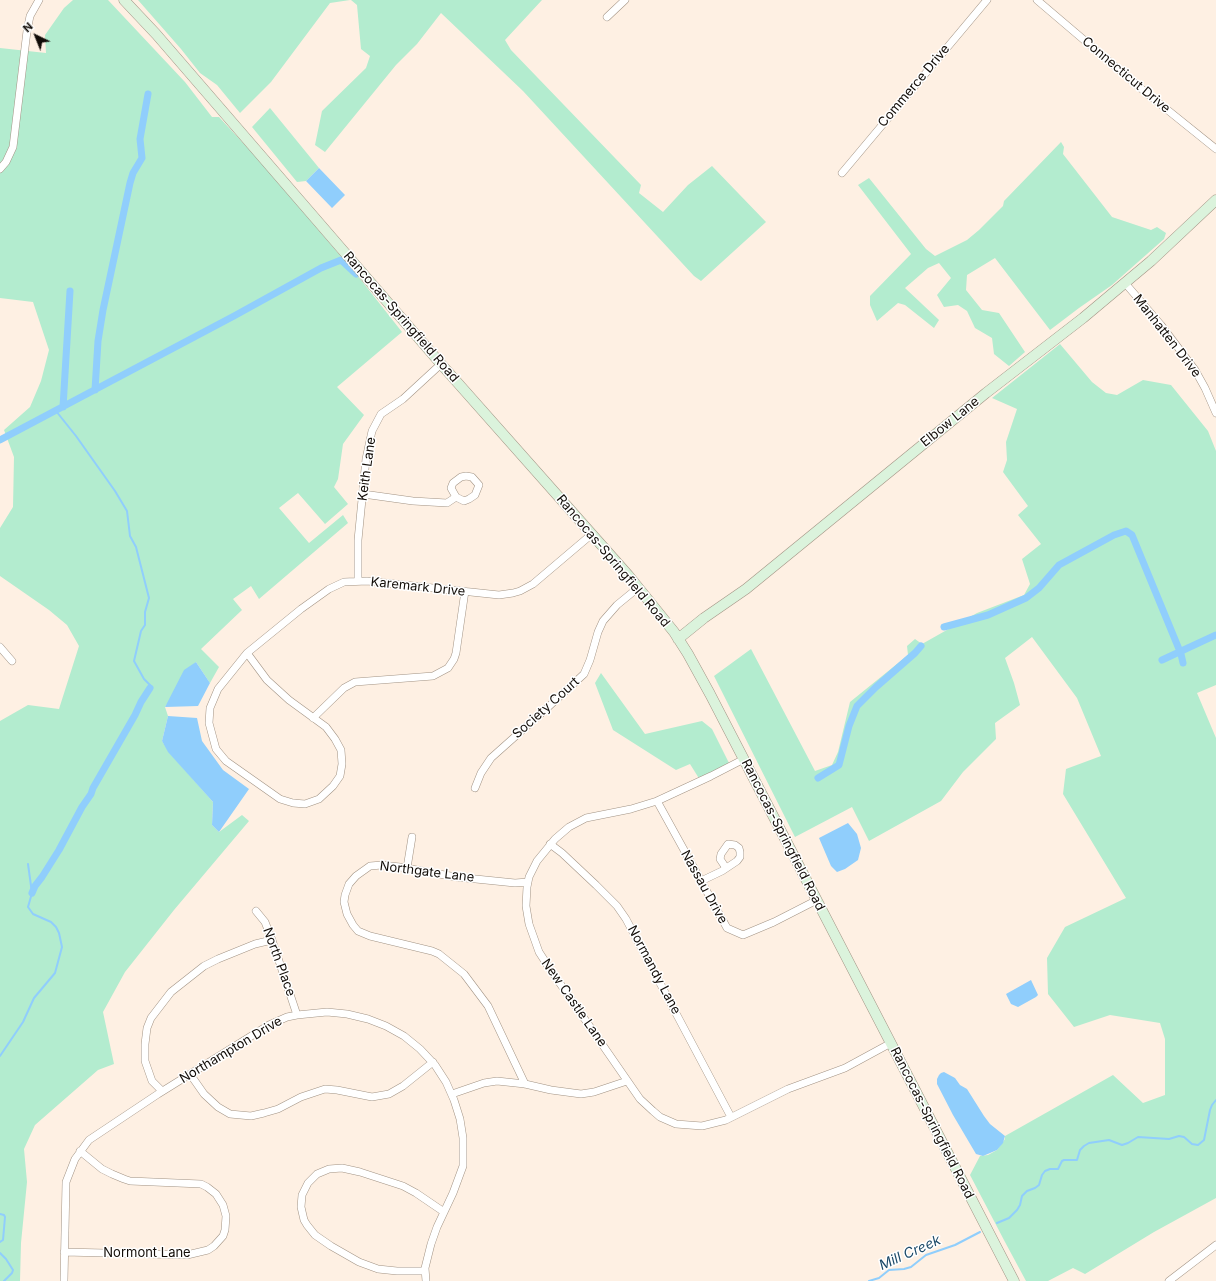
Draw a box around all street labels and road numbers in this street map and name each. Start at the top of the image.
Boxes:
street label: Connecticut Drive [1079,34,1173,116]
street label: Commerce Drive [875,41,953,131]
street label: Rancocas-Springfield Road [340,248,462,386]
street label: Manhatten Drive [1130,291,1204,381]
street label: Elbow Lane [918,394,982,450]
street label: Keith Lane [355,436,379,502]
street label: Rancocas-Springfield Road [553,492,673,630]
street label: Karemark Drive [370,574,466,600]
street label: Society Court [510,674,582,742]
street label: Rancocas-Springfield Road [738,757,828,913]
street label: Nassau Drive [677,847,731,927]
street label: Northgate Lane [379,858,475,886]
street label: Normandy Lane [624,923,684,1017]
street label: North Place [259,925,299,999]
street label: New Castle Lane [538,956,610,1050]
street label: Northampton Drive [177,1013,285,1087]
street label: Rancocas-Springfield Road [887,1045,977,1201]
street label: Normont Lane [103,1245,191,1261]

